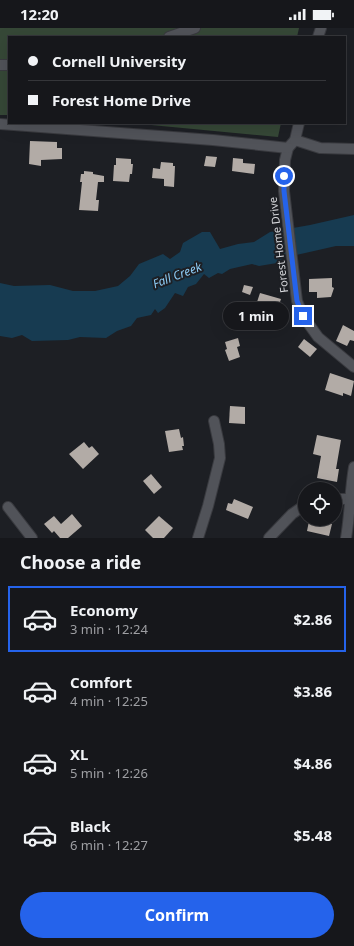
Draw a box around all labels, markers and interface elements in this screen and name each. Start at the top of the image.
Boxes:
text: 12:20 [20,4,59,24]
text: Cornell University [52,51,186,71]
text: Forest Home Drive [52,90,191,110]
route start [275,167,293,185]
street label: Forest Home Drive [265,196,291,294]
water label: Fall Creek [150,257,205,292]
callout: 1 min [223,302,289,330]
text: 1 min [238,307,274,325]
route end [294,307,312,325]
map controls [298,482,342,526]
button: locate [298,482,342,526]
text: Choose a ride [20,550,141,574]
text: Economy [70,600,138,620]
icon: car [22,601,58,637]
text: $2.86 [293,609,332,629]
text: 3 min · 12:24 [70,620,148,638]
text: Comfort [70,672,132,692]
icon: car [22,673,58,709]
text: $3.86 [293,681,332,701]
text: 4 min · 12:25 [70,692,148,710]
text: XL [70,744,88,764]
icon: car [22,745,58,781]
text: $4.86 [293,753,332,773]
text: 5 min · 12:26 [70,764,148,782]
text: Black [70,816,110,836]
icon: car [22,817,58,853]
text: $5.48 [293,825,332,845]
text: 6 min · 12:27 [70,836,148,854]
button: Confirm [20,892,334,938]

